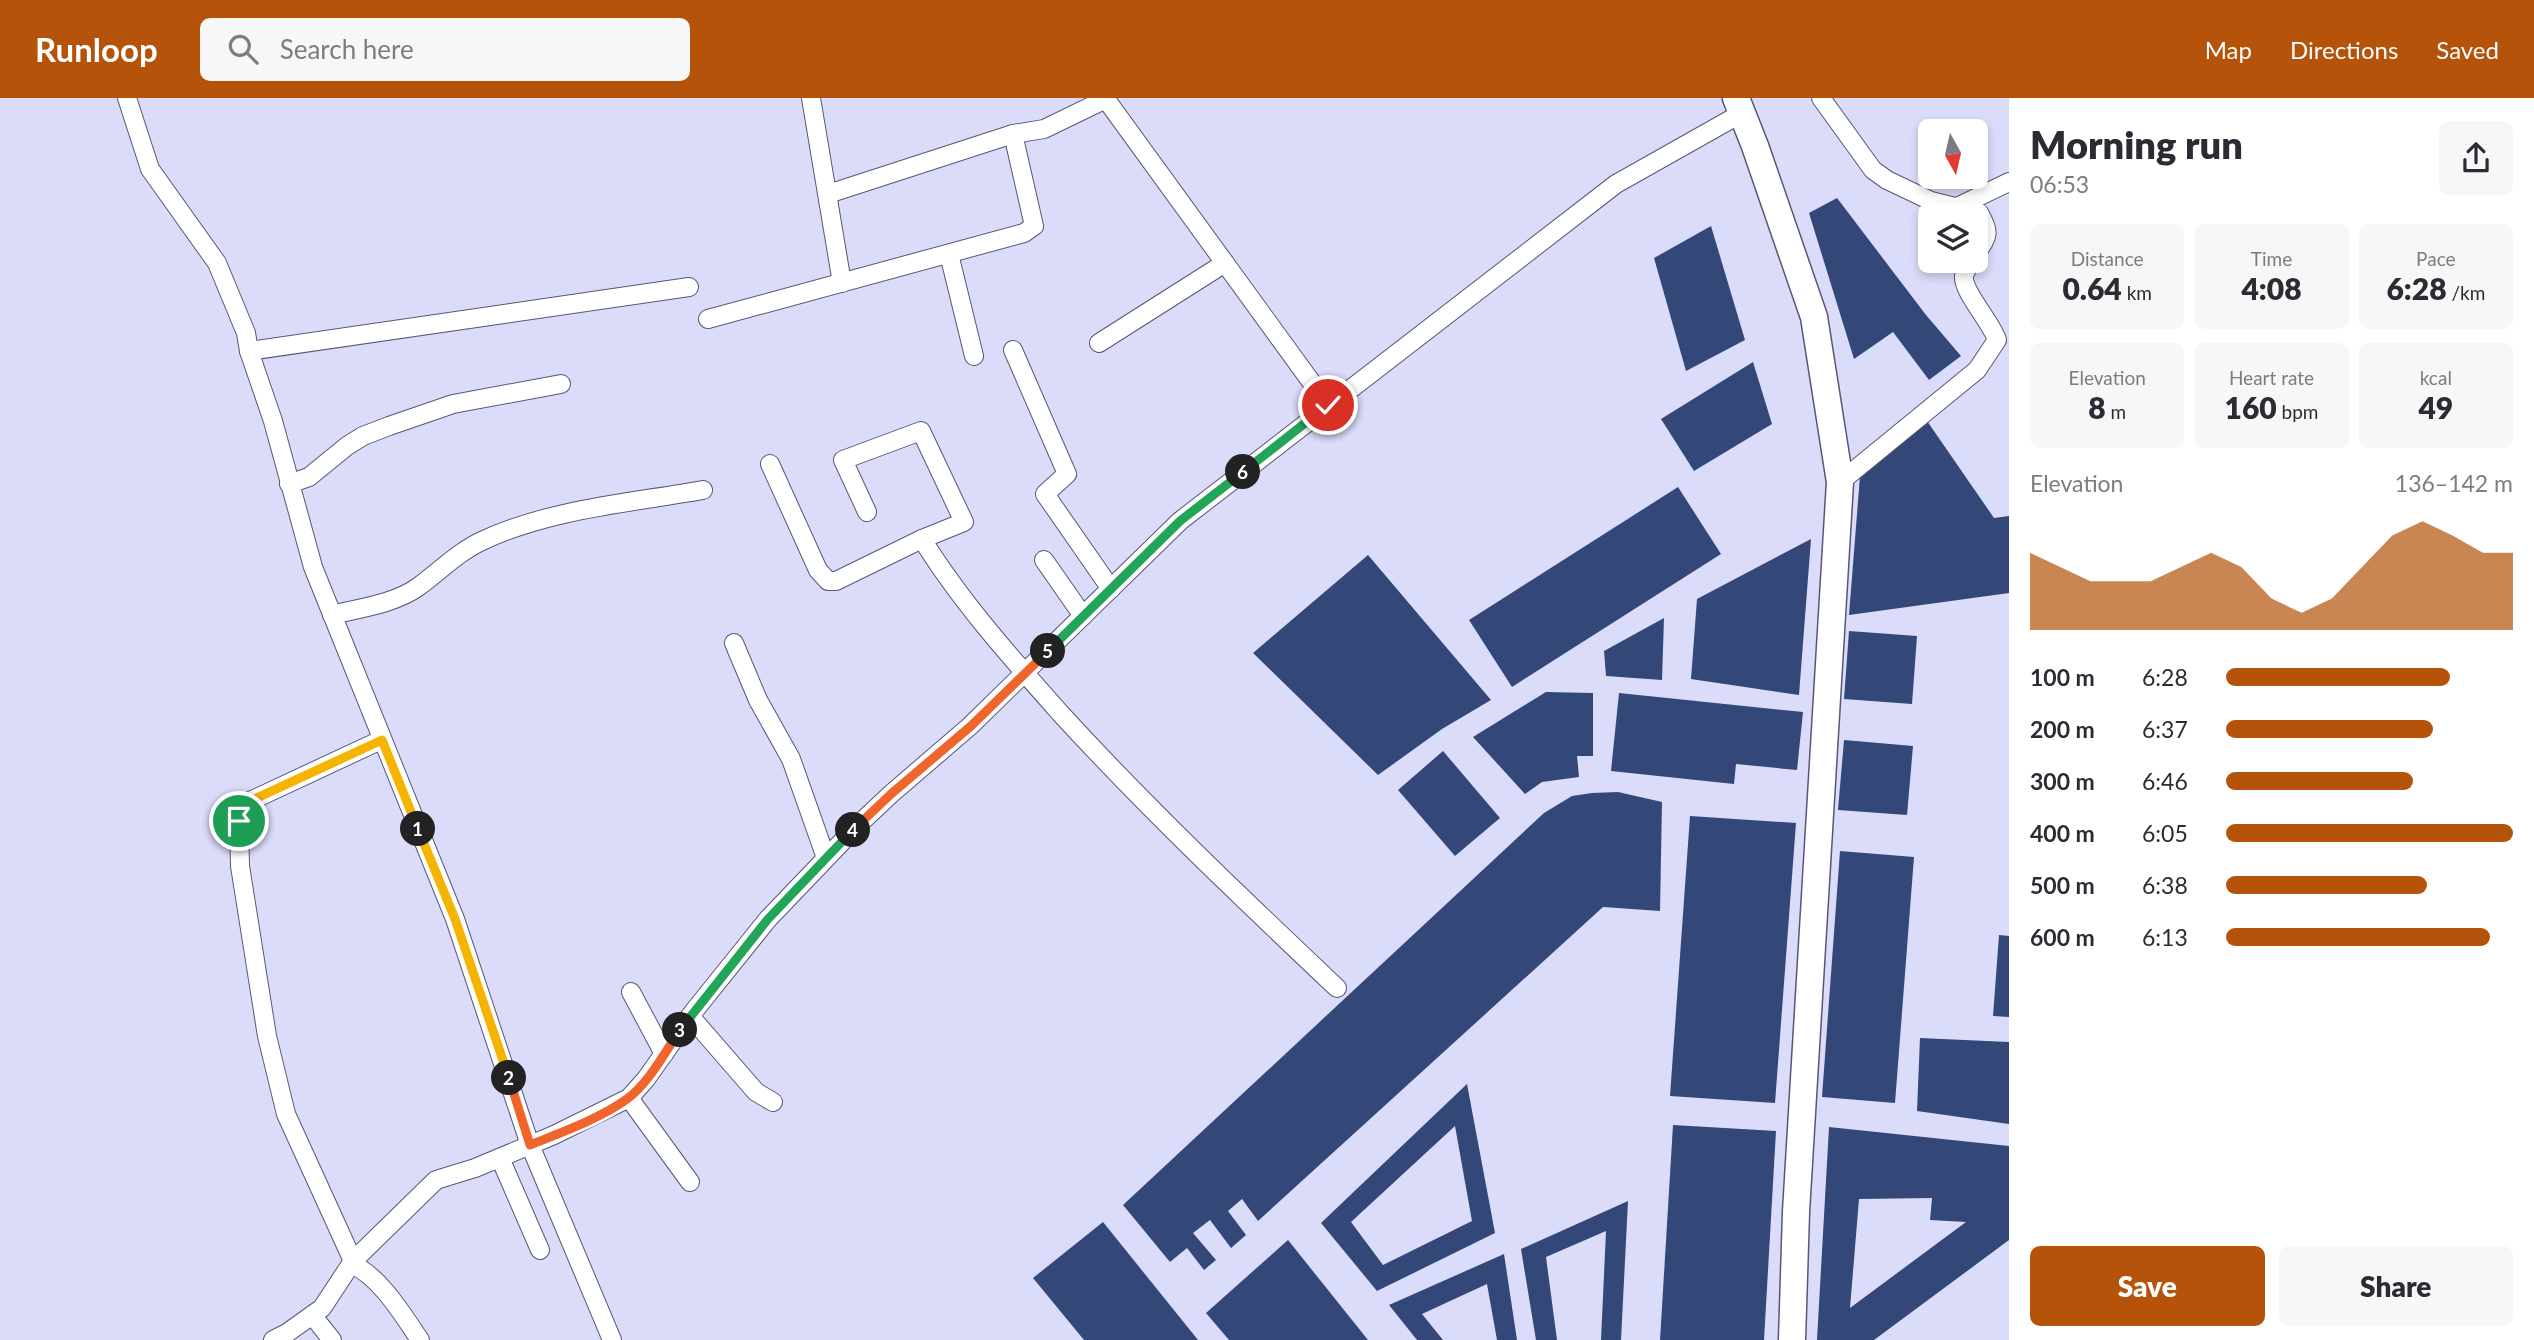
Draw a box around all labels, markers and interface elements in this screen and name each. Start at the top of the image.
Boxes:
search box [200,18,690,81]
text: Runloop [35,29,158,69]
icon: search [224,30,262,68]
text: Search here [280,33,414,65]
text: Map [2205,35,2252,64]
text: Directions [2290,35,2398,64]
text: Saved [2436,35,2499,64]
north arrow [1918,119,1988,189]
map controls [1918,119,1988,273]
text: Morning run [2030,121,2243,167]
button: share [2439,121,2513,195]
text: 06:53 [2030,170,2089,198]
button: layers [1918,203,1988,273]
text: Distance [2071,247,2144,270]
text: Time [2251,247,2292,270]
text: Pace [2416,247,2456,270]
text: 0.64 [2062,270,2122,306]
text: 4:08 [2241,270,2302,306]
text: 6:28 [2386,270,2447,306]
text: km [2122,281,2152,304]
text: /km [2447,281,2485,304]
text: Elevation [2069,366,2146,389]
text: Heart rate [2229,366,2314,389]
text: kcal [2420,366,2452,389]
pin [1298,375,1358,435]
icon: check [1309,386,1347,424]
text: 8 [2088,389,2106,425]
text: 160 [2225,389,2277,425]
text: 49 [2418,389,2453,425]
text: m [2106,400,2126,423]
text: bpm [2277,400,2318,423]
pin: 6 [1226,454,1260,490]
text: 6 [1237,460,1248,483]
text: Elevation [2030,469,2123,497]
text: 136–142 m [2395,469,2513,497]
pin: 5 [1030,634,1066,668]
text: 5 [1042,639,1053,662]
text: 100 m [2030,663,2095,691]
text: 6:28 [2142,663,2188,691]
text: 200 m [2030,715,2095,743]
text: 6:37 [2142,715,2188,743]
text: 300 m [2030,767,2095,795]
text: 6:46 [2142,767,2188,795]
pin [209,791,269,851]
icon: arrive [220,802,258,840]
pin: 1 [400,812,436,846]
pin: 4 [836,812,870,848]
text: 1 [412,817,423,840]
text: 4 [847,818,858,841]
text: 400 m [2030,819,2095,847]
text: 6:05 [2142,819,2188,847]
text: 500 m [2030,871,2095,899]
text: 6:38 [2142,871,2188,899]
text: 600 m [2030,923,2095,951]
text: 6:13 [2142,923,2188,951]
pin: 3 [662,1012,698,1048]
text: 3 [674,1018,685,1041]
pin: 2 [491,1060,526,1096]
text: 2 [503,1066,514,1089]
button: Save [2030,1246,2265,1326]
button: Share [2279,1246,2513,1326]

